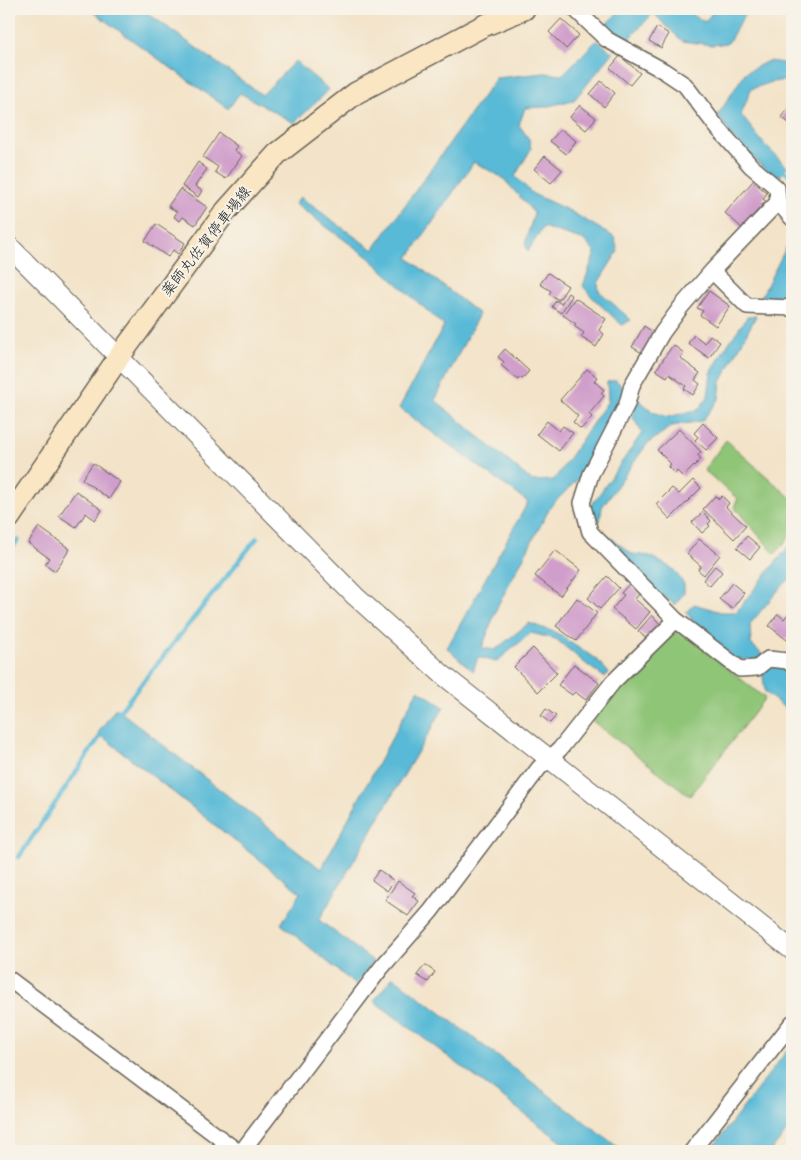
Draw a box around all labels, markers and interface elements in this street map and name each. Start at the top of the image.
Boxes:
street label: 薬師丸佐賀停車場線 [156,181,255,300]

